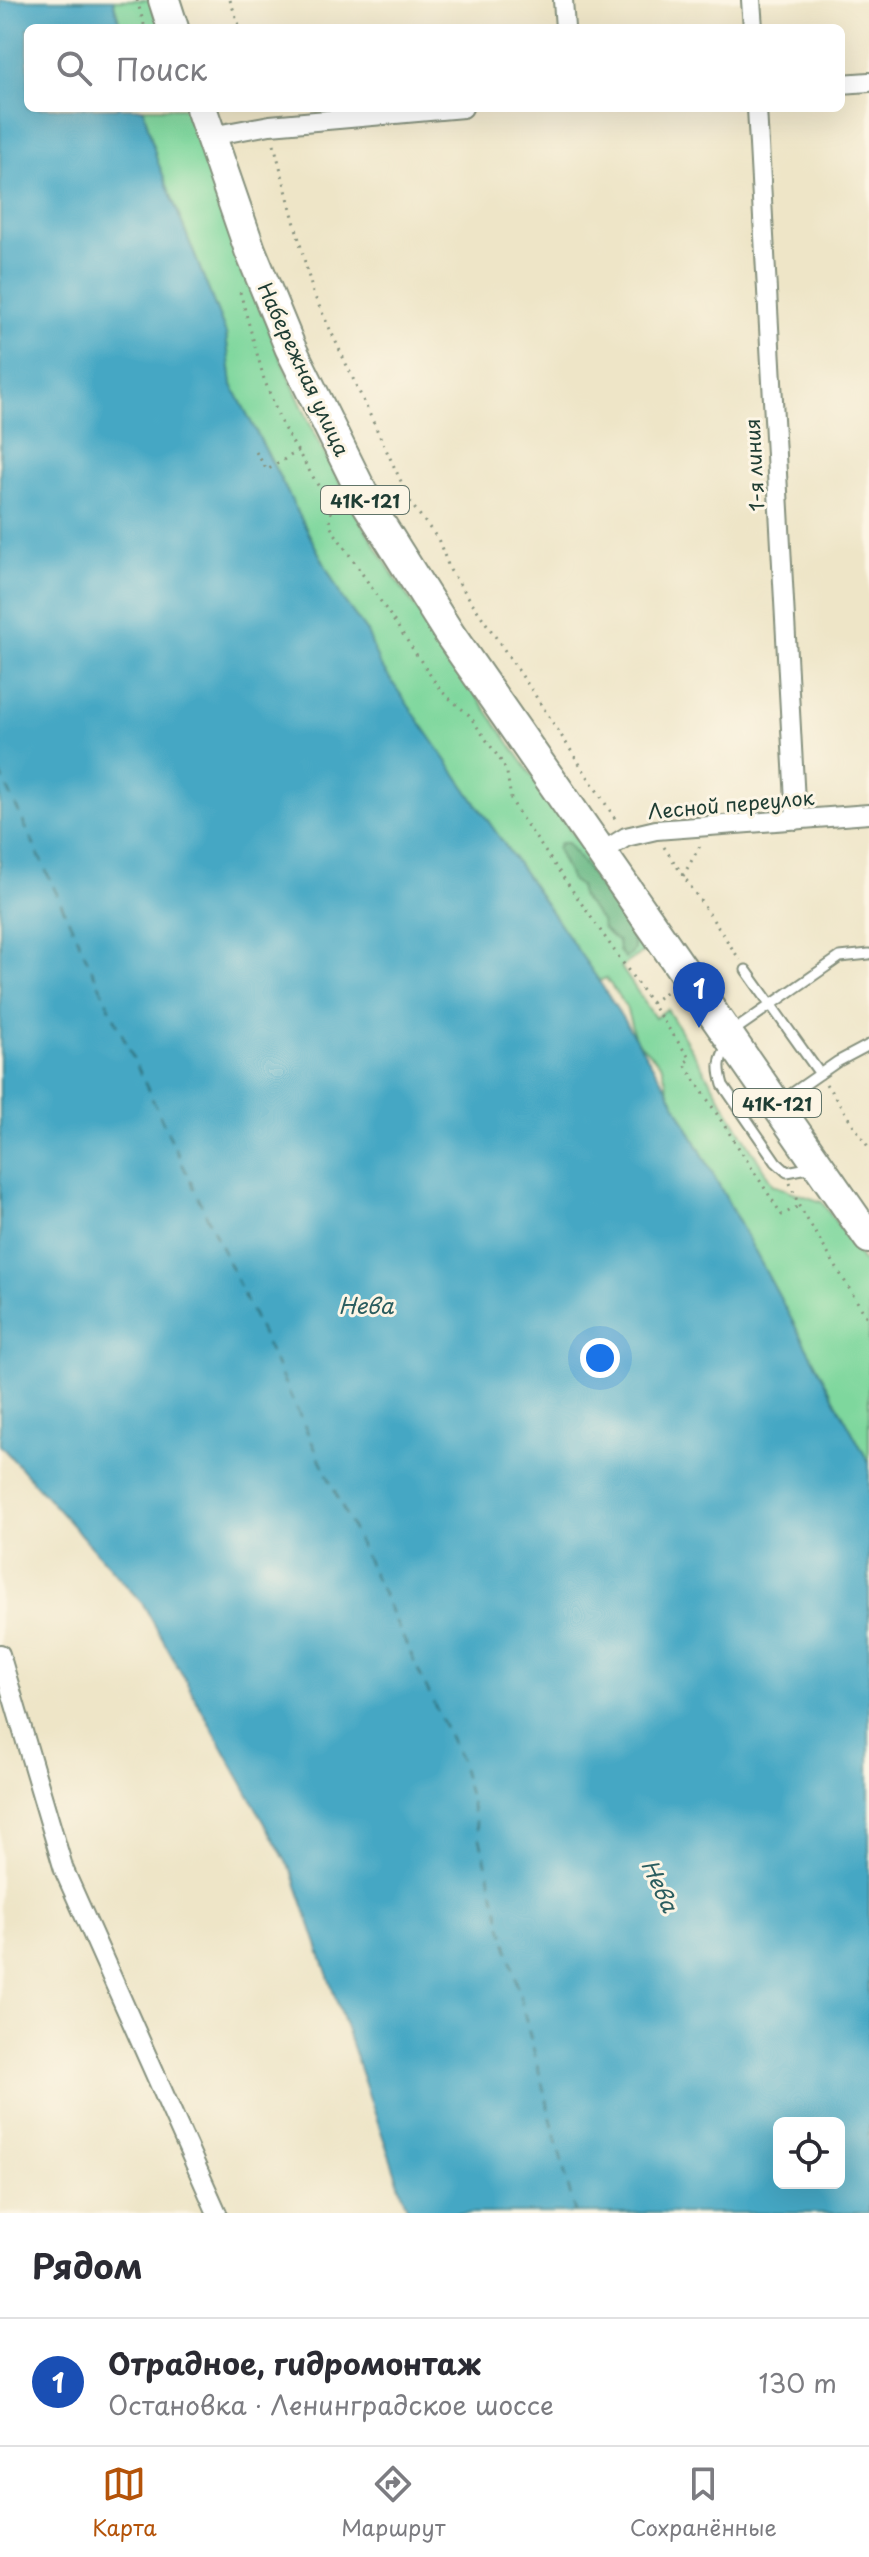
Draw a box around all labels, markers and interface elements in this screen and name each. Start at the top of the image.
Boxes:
search box [24,24,845,112]
icon: search [52,46,96,90]
text: Поиск [116,46,207,91]
street label: Набережная улица [251,277,358,461]
street label: 1-я линия [737,418,771,512]
road number: 41К-121 [321,486,409,514]
street label: Лесной переулок [647,782,816,826]
pin: 1 [673,962,725,1028]
road number: 41К-121 [733,1089,821,1117]
water label: Нева [339,1288,395,1321]
your location [580,1338,620,1378]
water label: Нева [634,1853,688,1918]
map controls [773,2117,845,2189]
button: locate [773,2117,845,2189]
text: Рядом [32,2239,143,2291]
text: Отрадное, гидромонтаж [108,2340,481,2385]
text: 1 [52,2363,64,2402]
text: 130 m [758,2363,837,2402]
text: Остановка · Ленинградское шоссе [108,2385,554,2424]
tab: Карта [92,2462,157,2543]
tab: Маршрут [341,2462,445,2543]
tab: Сохранённые [630,2462,777,2543]

